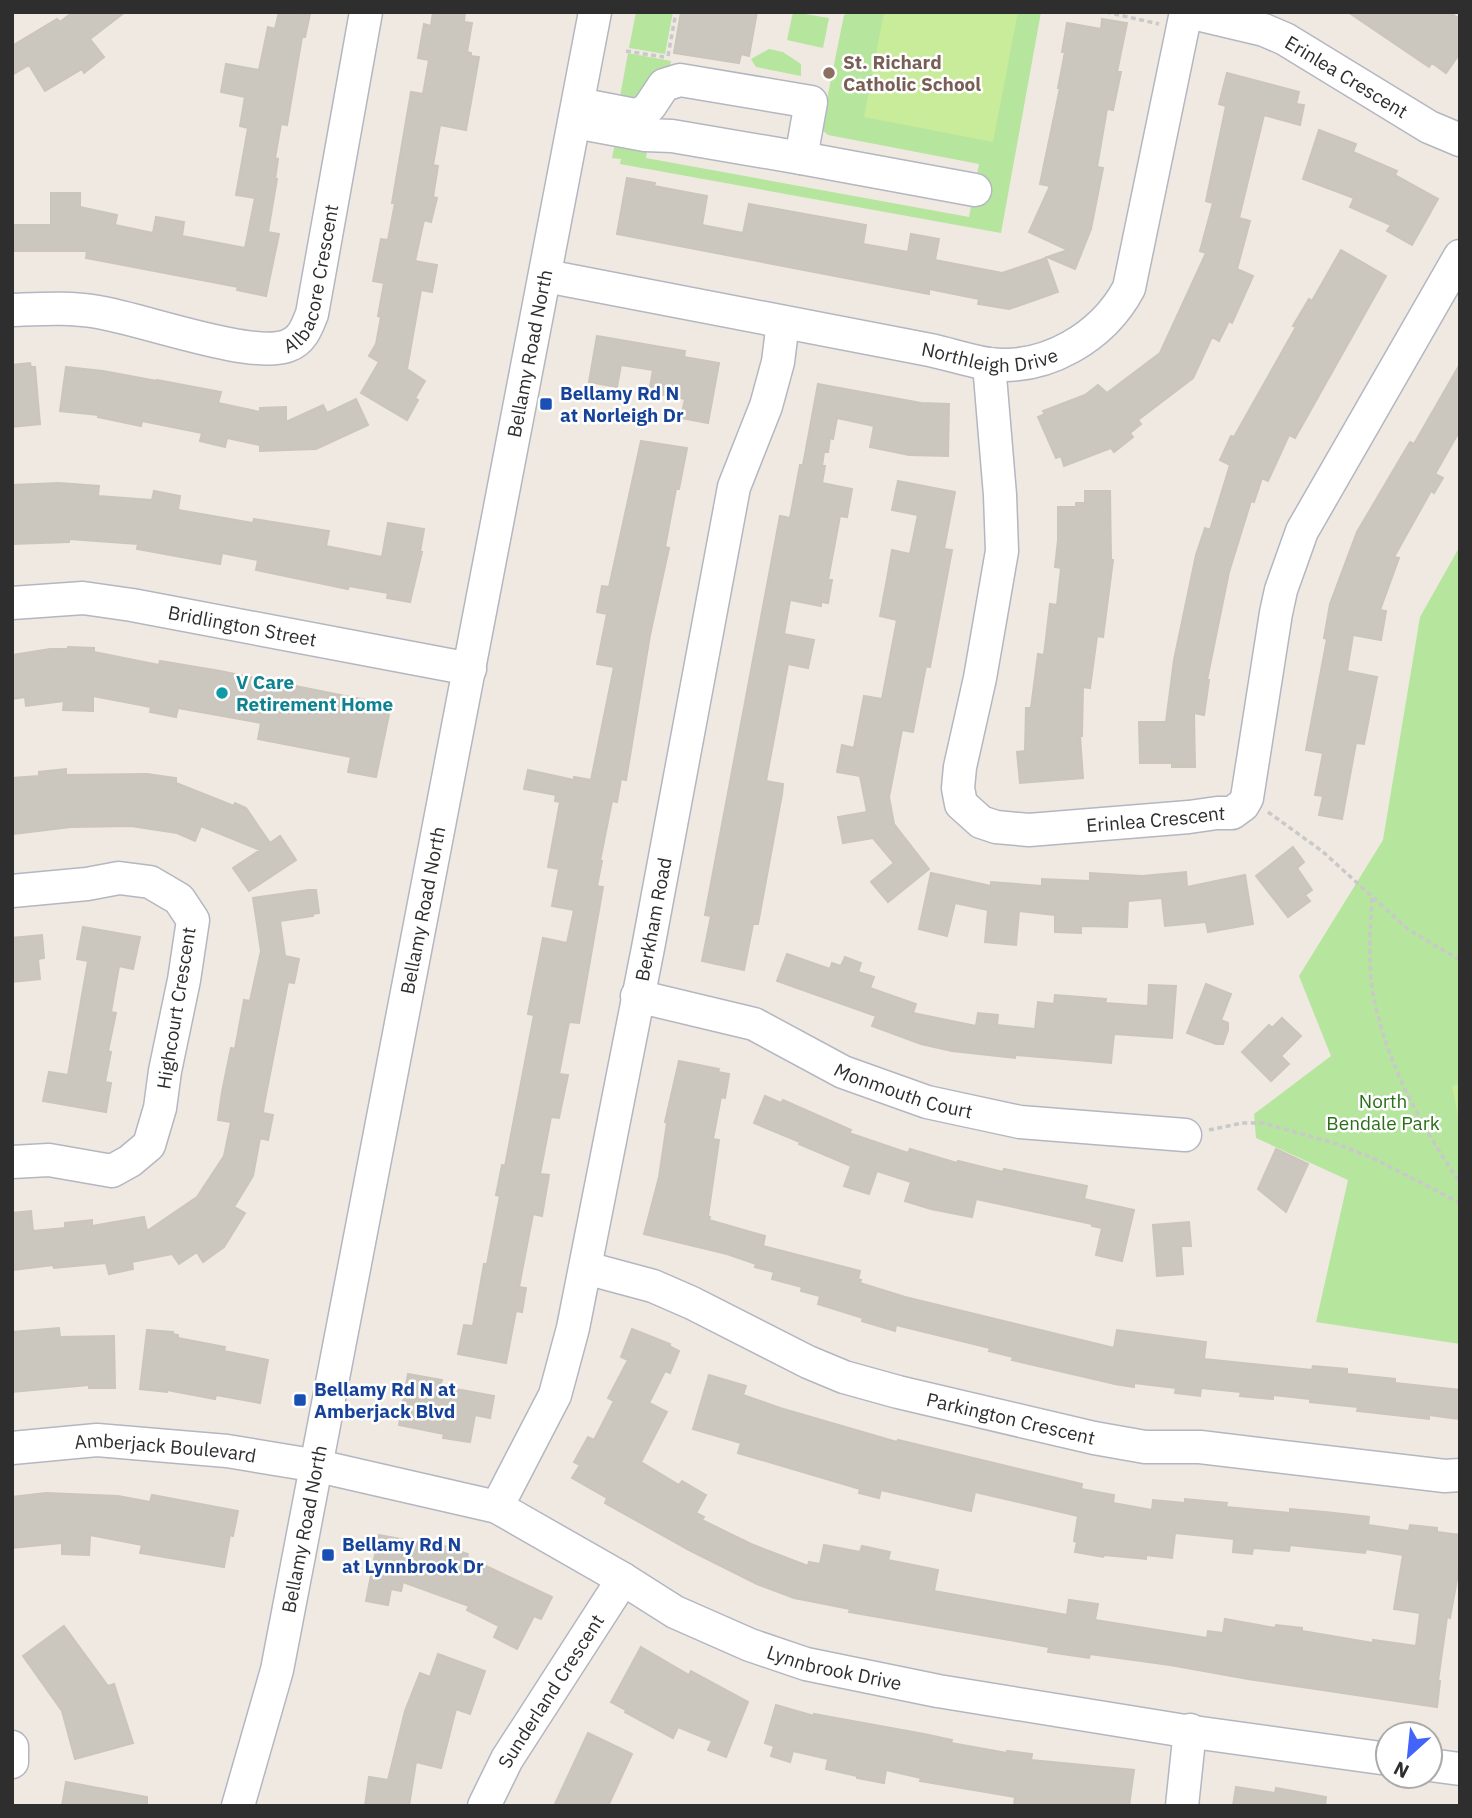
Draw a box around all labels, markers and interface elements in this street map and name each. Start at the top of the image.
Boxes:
street label: Erinlea Crescent [1281,30,1412,123]
place label: St. Richard Catholic School [843,50,981,96]
marker: St. Richard Catholic School [821,65,837,81]
street label: Albacore Crescent [280,202,343,358]
street label: Bellamy Road North [502,268,557,439]
street label: Northleigh Drive [920,337,1061,377]
place label: Bellamy Rd N at Norleigh Dr [560,381,684,427]
marker: Bellamy Rd N at Norleigh Dr [538,396,554,412]
street label: Bridlington Street [166,600,319,652]
place label: V Care Retirement Home [236,670,393,716]
marker: V Care Retirement Home [214,685,230,701]
street label: Erinlea Crescent [1085,801,1225,837]
street label: Bellamy Road North [395,824,451,996]
street label: Berkham Road [630,855,677,983]
street label: Highcourt Crescent [151,925,201,1091]
street label: Monmouth Court [830,1057,975,1123]
park label: North Bendale Park [1326,1089,1440,1135]
place label: Bellamy Rd N at Amberjack Blvd [314,1377,456,1423]
street label: Parkington Crescent [924,1387,1097,1450]
marker: Bellamy Rd N at Amberjack Blvd [292,1392,308,1408]
street label: Amberjack Boulevard [73,1427,258,1468]
street label: Bellamy Road North [276,1443,332,1615]
place label: Bellamy Rd N at Lynnbrook Dr [342,1532,484,1578]
marker: Bellamy Rd N at Lynnbrook Dr [320,1547,336,1563]
street label: Sunderland Crescent [492,1610,609,1772]
street label: Lynnbrook Drive [764,1640,904,1695]
north arrow [1374,1720,1444,1790]
text: N [1390,1756,1413,1784]

